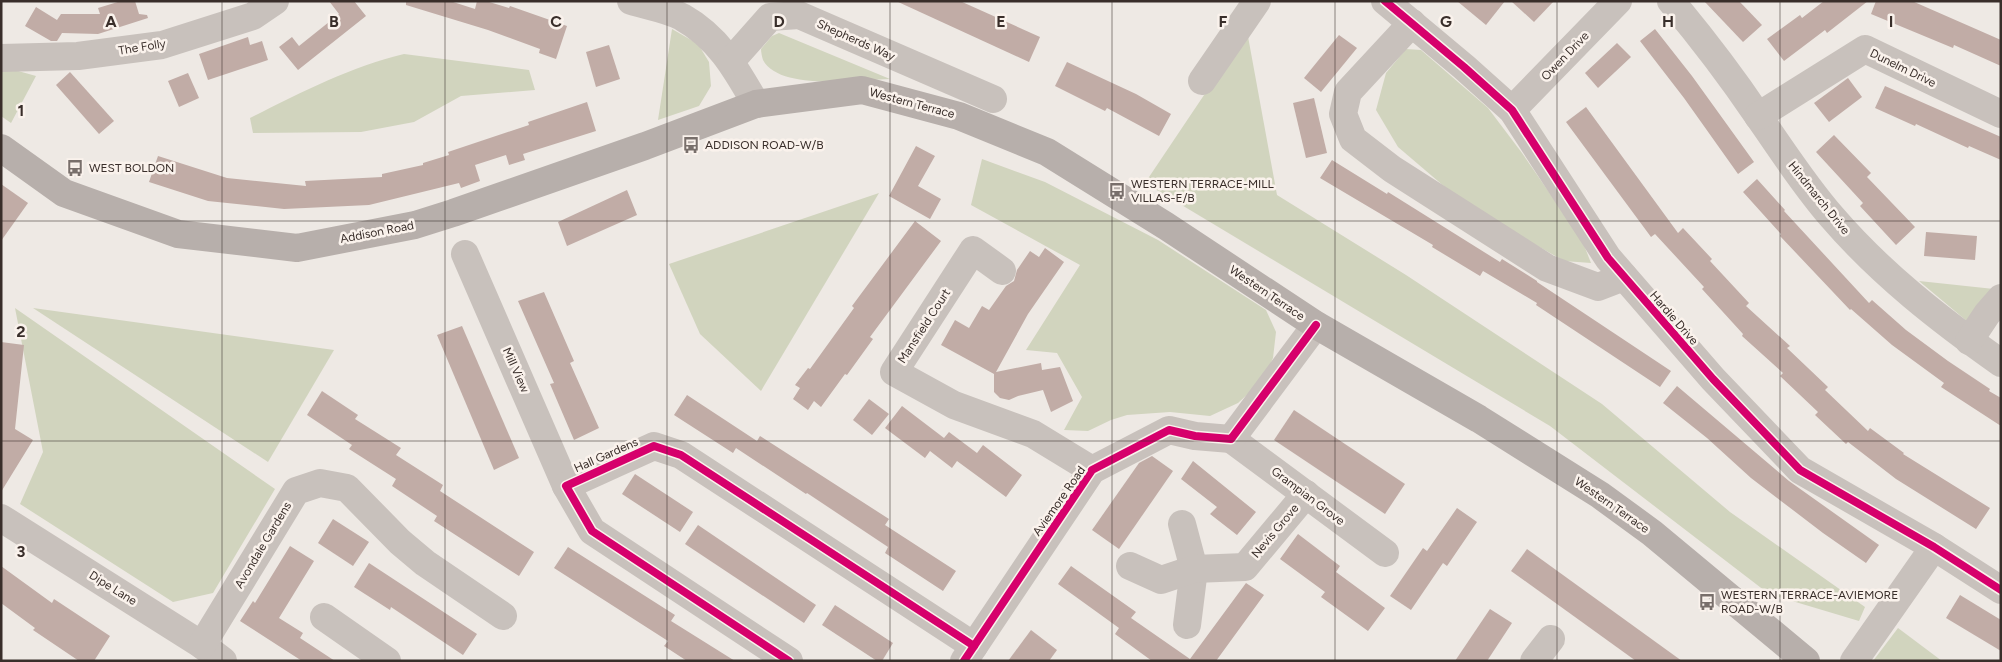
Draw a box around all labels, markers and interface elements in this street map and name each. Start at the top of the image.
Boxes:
text: A [105,12,117,31]
text: B [329,12,339,31]
text: C [550,12,562,31]
text: D [773,12,785,31]
text: E [996,12,1006,31]
text: F [1219,12,1228,31]
text: G [1440,12,1452,31]
text: H [1662,12,1674,31]
text: I [1889,12,1893,31]
street label: Shepherds Way [815,17,898,64]
street label: Owen Drive [1538,28,1592,83]
street label: The Folly [117,36,167,58]
street label: Dunelm Drive [1868,46,1939,90]
street label: Western Terrace [868,85,957,121]
text: 1 [18,101,24,120]
bus stop icon: ADDISON ROAD-W/B [681,135,701,155]
place label: ADDISON ROAD-W/B [705,138,824,152]
bus stop icon: WEST BOLDON [65,158,85,178]
street label: Hindmarch Drive [1785,159,1853,238]
place label: WEST BOLDON [89,161,174,175]
place label: WESTERN TERRACE-MILL VILLAS-E/B [1131,177,1275,205]
bus stop icon: WESTERN TERRACE-MILL VILLAS-E/B [1107,181,1127,201]
street label: Addison Road [339,218,415,246]
street label: Western Terrace [1227,263,1308,324]
street label: Mansfield Court [895,286,954,366]
street label: Hardie Drive [1647,288,1701,348]
text: 2 [16,322,26,341]
street label: Mill View [500,345,532,395]
street label: Hall Gardens [572,434,641,475]
street label: Aviemore Road [1030,463,1088,539]
street label: Grampian Grove [1269,464,1348,528]
street label: Western Terrace [1572,474,1652,536]
street label: Avondale Gardens [232,499,295,591]
street label: Nevis Grove [1248,501,1302,561]
text: 3 [17,542,26,561]
street label: Dipe Lane [87,568,140,608]
place label: WESTERN TERRACE-AVIEMORE ROAD-W/B [1721,588,1898,616]
bus stop icon: WESTERN TERRACE-AVIEMORE ROAD-W/B [1697,592,1717,612]

